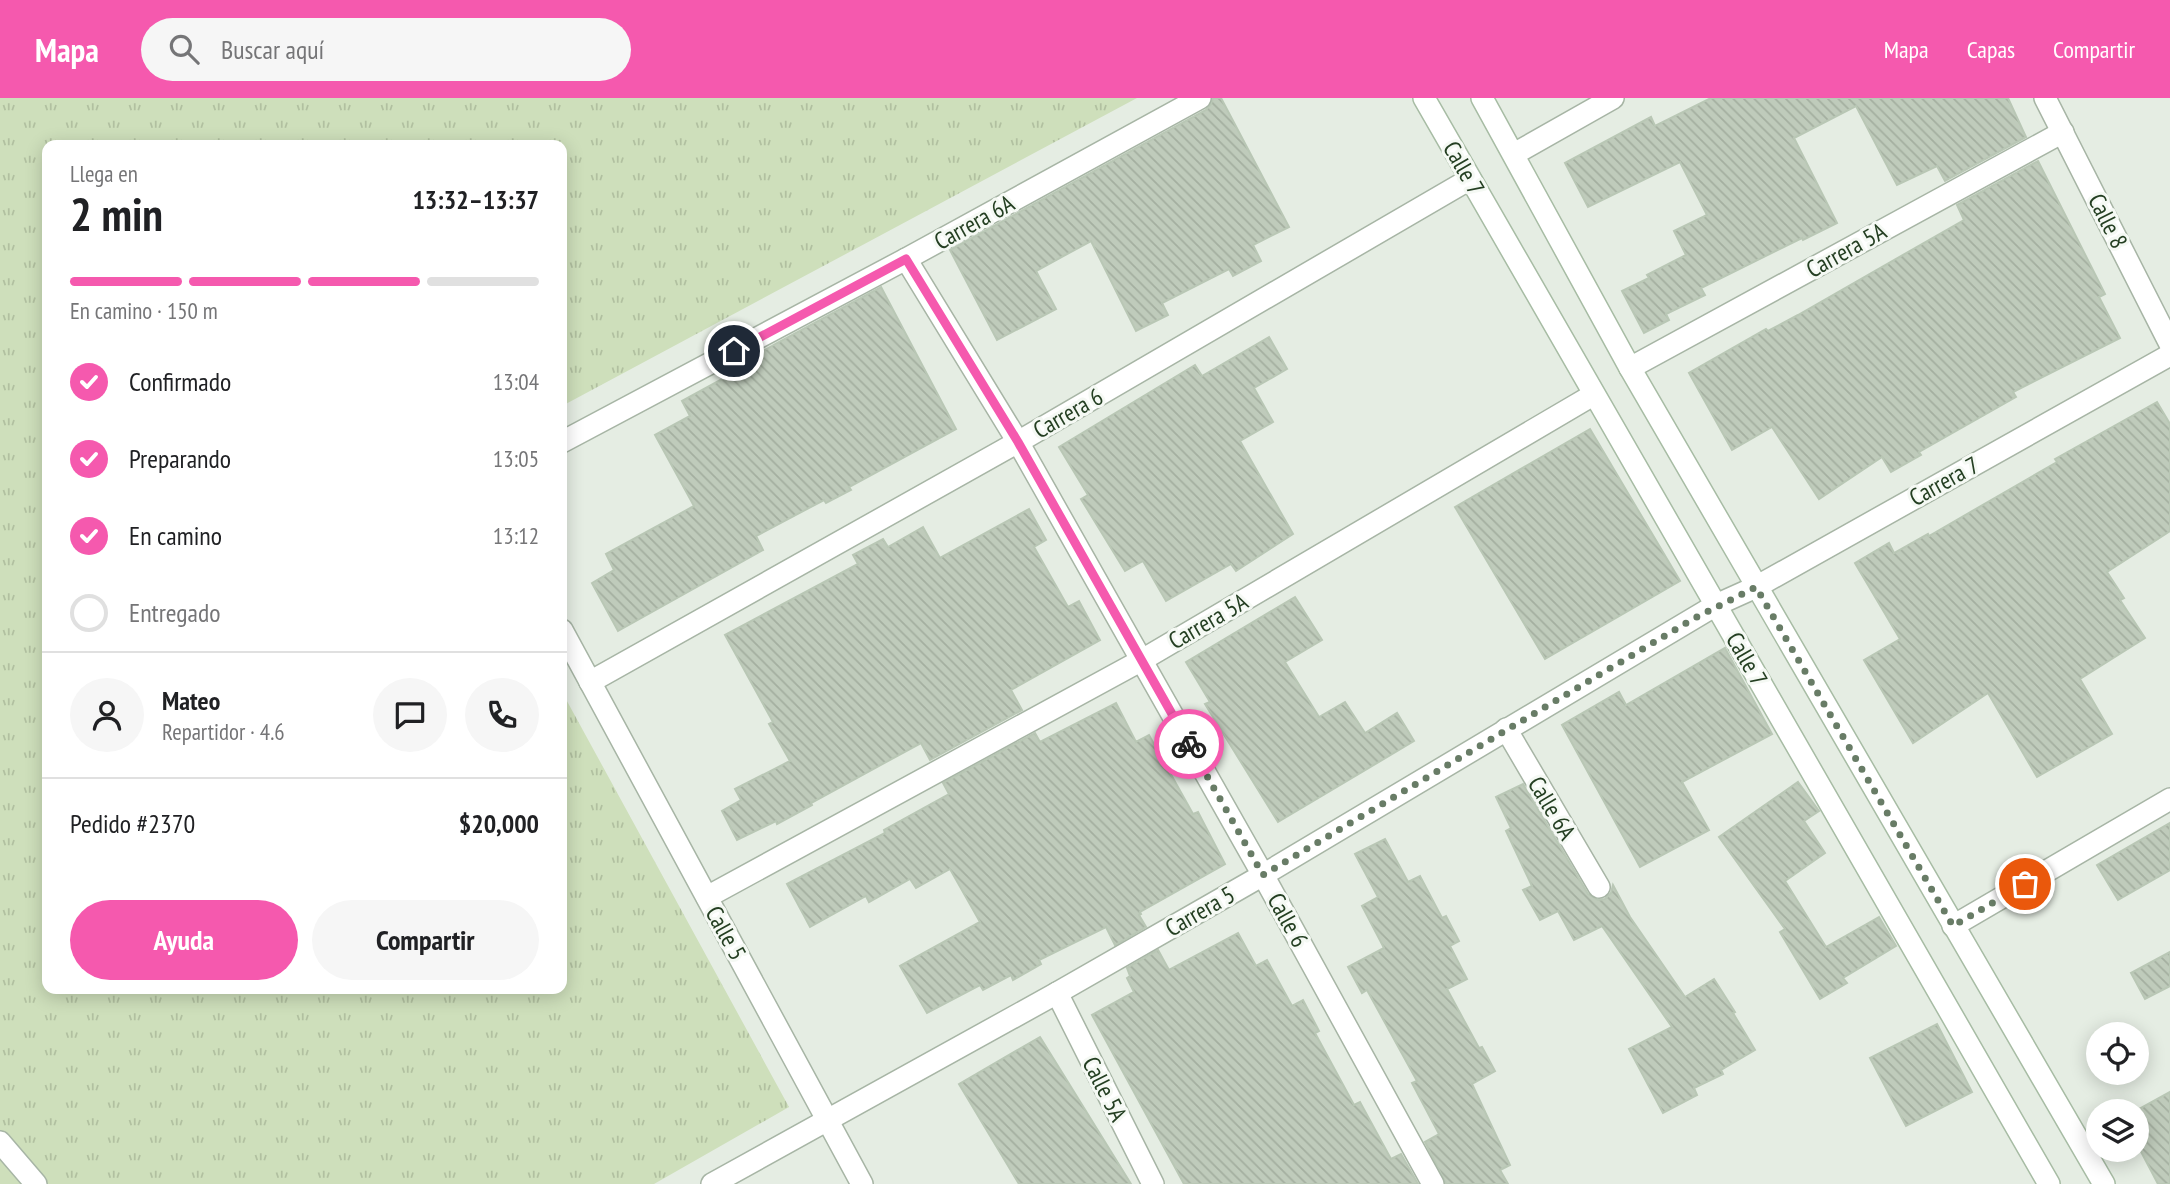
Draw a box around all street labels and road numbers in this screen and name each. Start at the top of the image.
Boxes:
street label: Calle 7 [1436,135,1492,201]
street label: Carrera 6A [929,187,1020,257]
street label: Calle 8 [2081,188,2135,254]
street label: Carrera 5A [1801,215,1892,285]
street label: Carrera 6 [1028,381,1108,445]
street label: Carrera 7 [1904,449,1984,513]
street label: Carrera 5A [1163,586,1254,656]
street label: Calle 7 [1719,626,1775,692]
street label: Calle 6A [1521,771,1583,846]
street label: Carrera 5 [1160,879,1240,943]
street label: Calle 6 [1261,887,1315,953]
street label: Calle 5 [699,900,753,966]
street label: Calle 5A [1076,1051,1135,1127]

